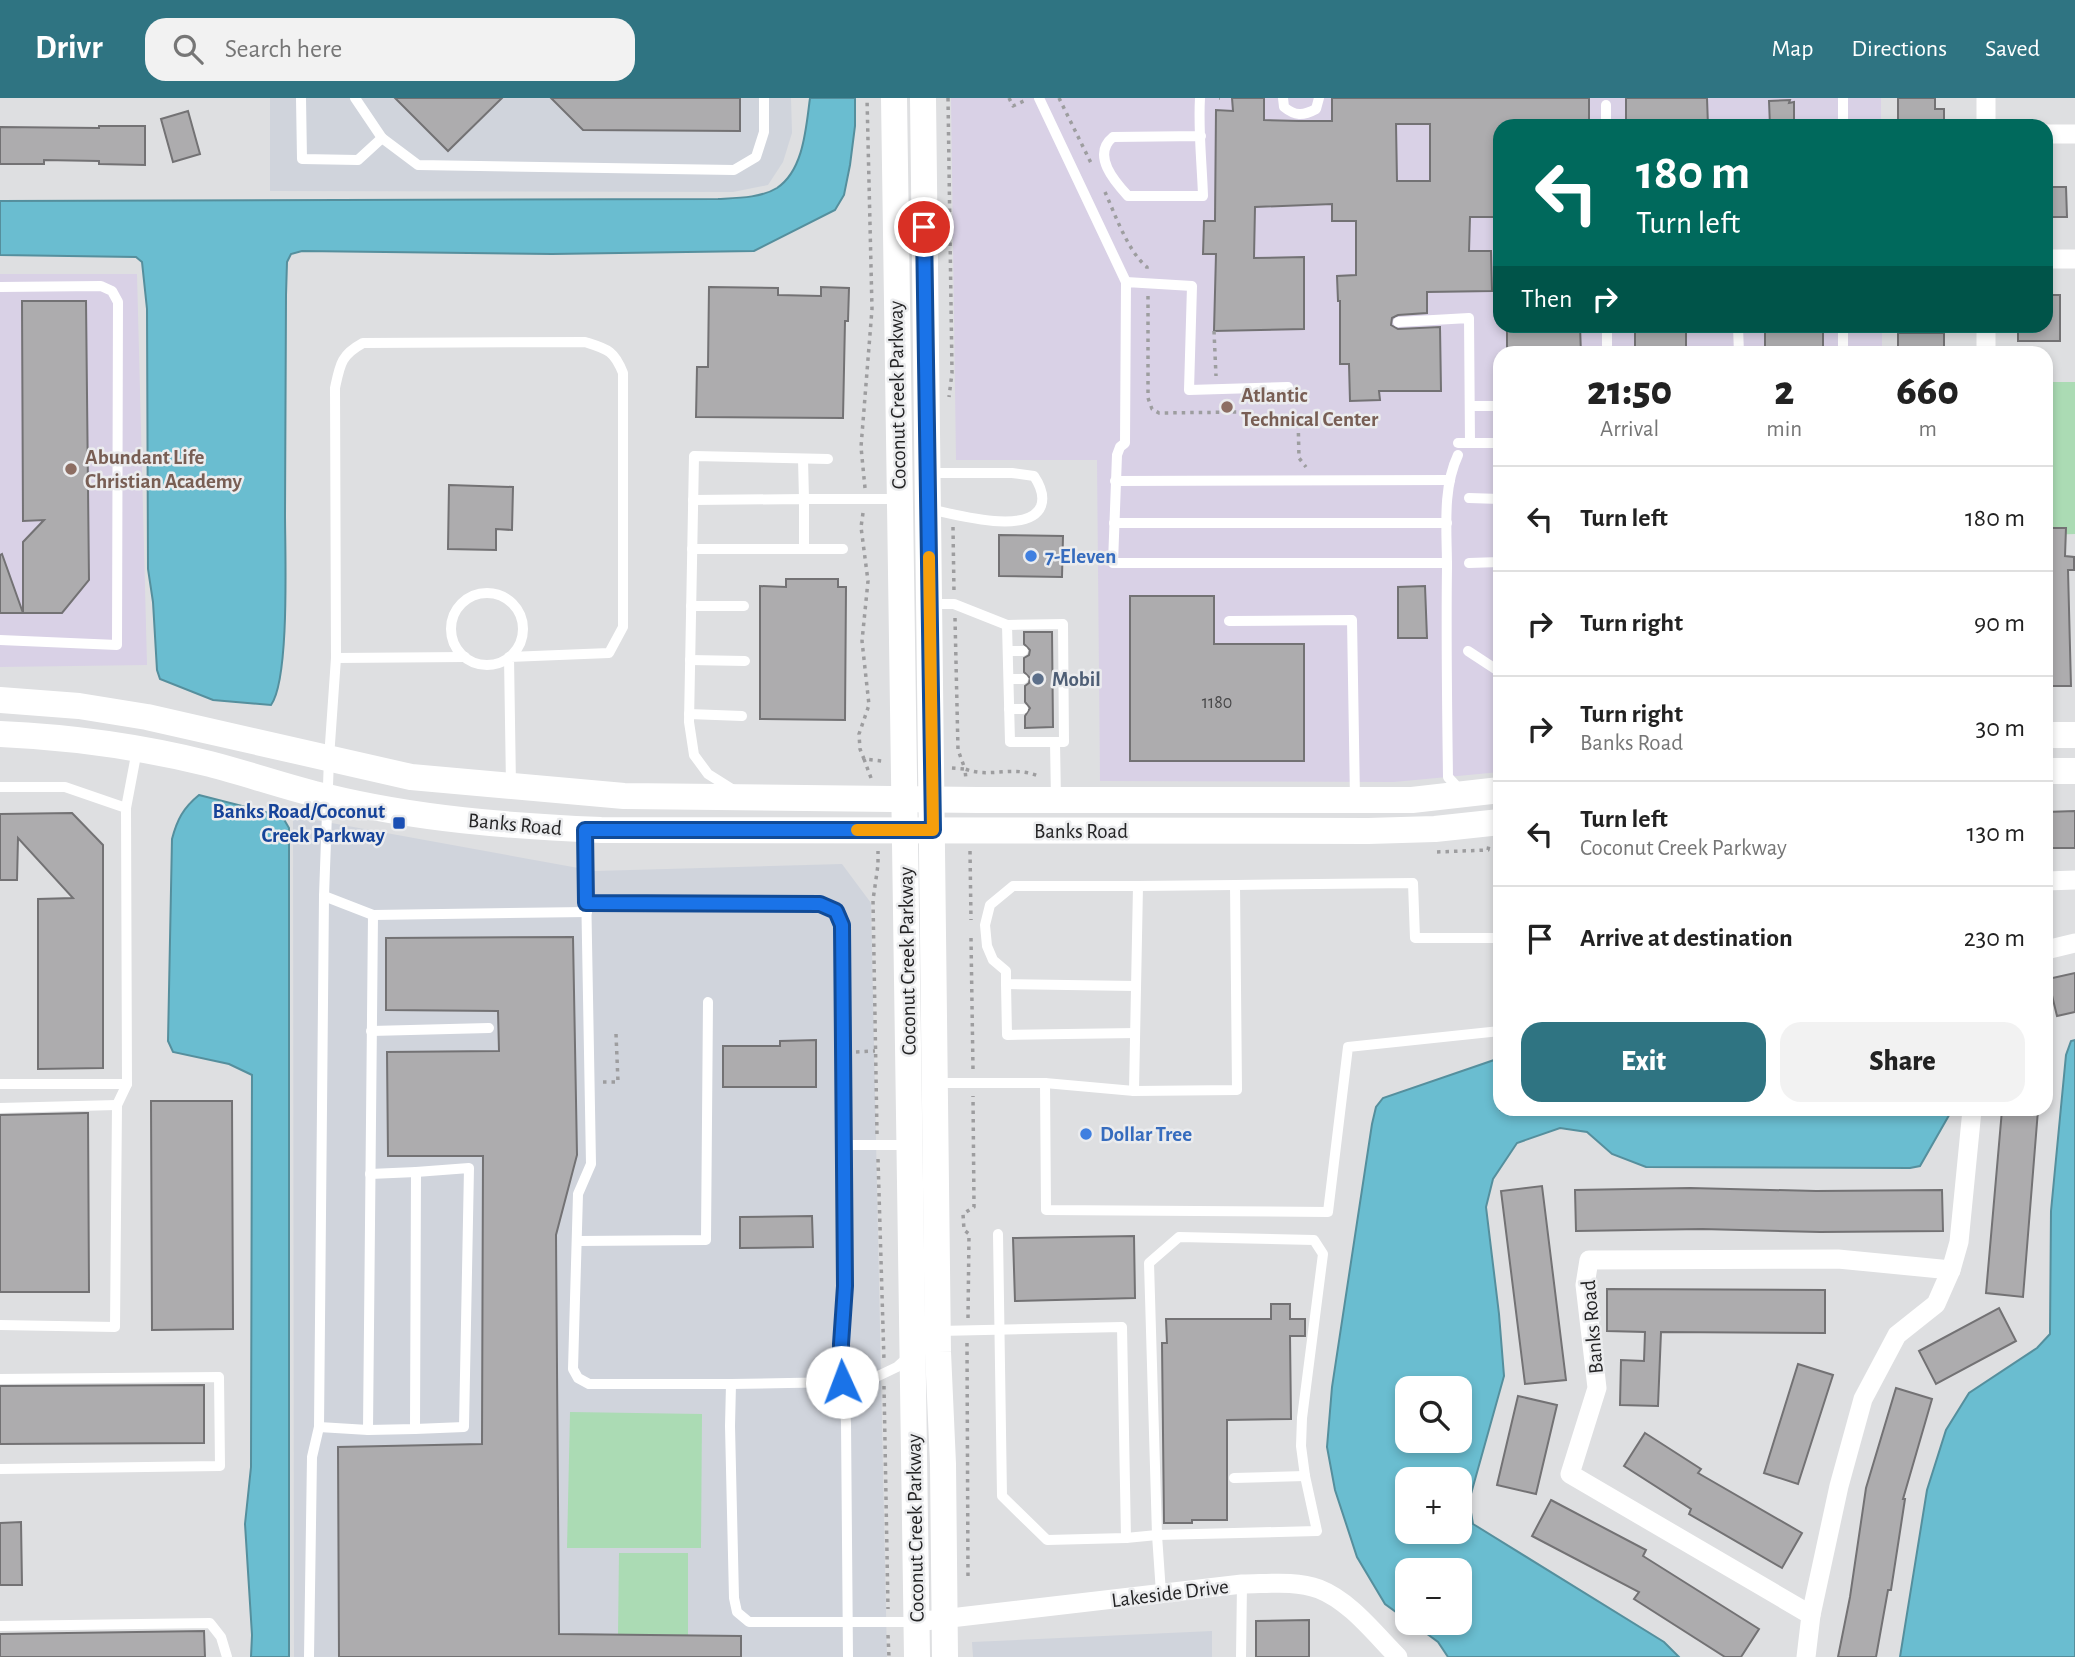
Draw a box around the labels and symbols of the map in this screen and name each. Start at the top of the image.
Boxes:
pin [894,197,954,257]
street label: Coconut Creek Parkway [885,300,910,490]
place label: Atlantic Technical Center [1241,385,1379,430]
marker: Atlantic Technical Center [1219,399,1235,415]
place label: Abundant Life Christian Academy [85,447,243,492]
marker: Abundant Life Christian Academy [63,461,79,477]
place label: 7-Eleven [1045,546,1116,567]
marker: 7-Eleven [1023,548,1039,564]
place label: Mobil [1052,669,1101,690]
marker: Mobil [1030,671,1046,687]
house number: 1180 [1202,694,1232,712]
place label: Banks Road/Coconut Creek Parkway [213,801,386,846]
street label: Banks Road [467,810,563,839]
marker: Banks Road/Coconut Creek Parkway [391,815,407,831]
street label: Banks Road [1034,821,1128,842]
street label: Coconut Creek Parkway [895,866,920,1056]
place label: Dollar Tree [1100,1124,1192,1145]
marker: Dollar Tree [1078,1126,1094,1142]
street label: Banks Road [1578,1279,1607,1375]
position arrow [805,1345,879,1419]
street label: Coconut Creek Parkway [903,1433,928,1623]
street label: Lakeside Drive [1110,1576,1230,1611]

